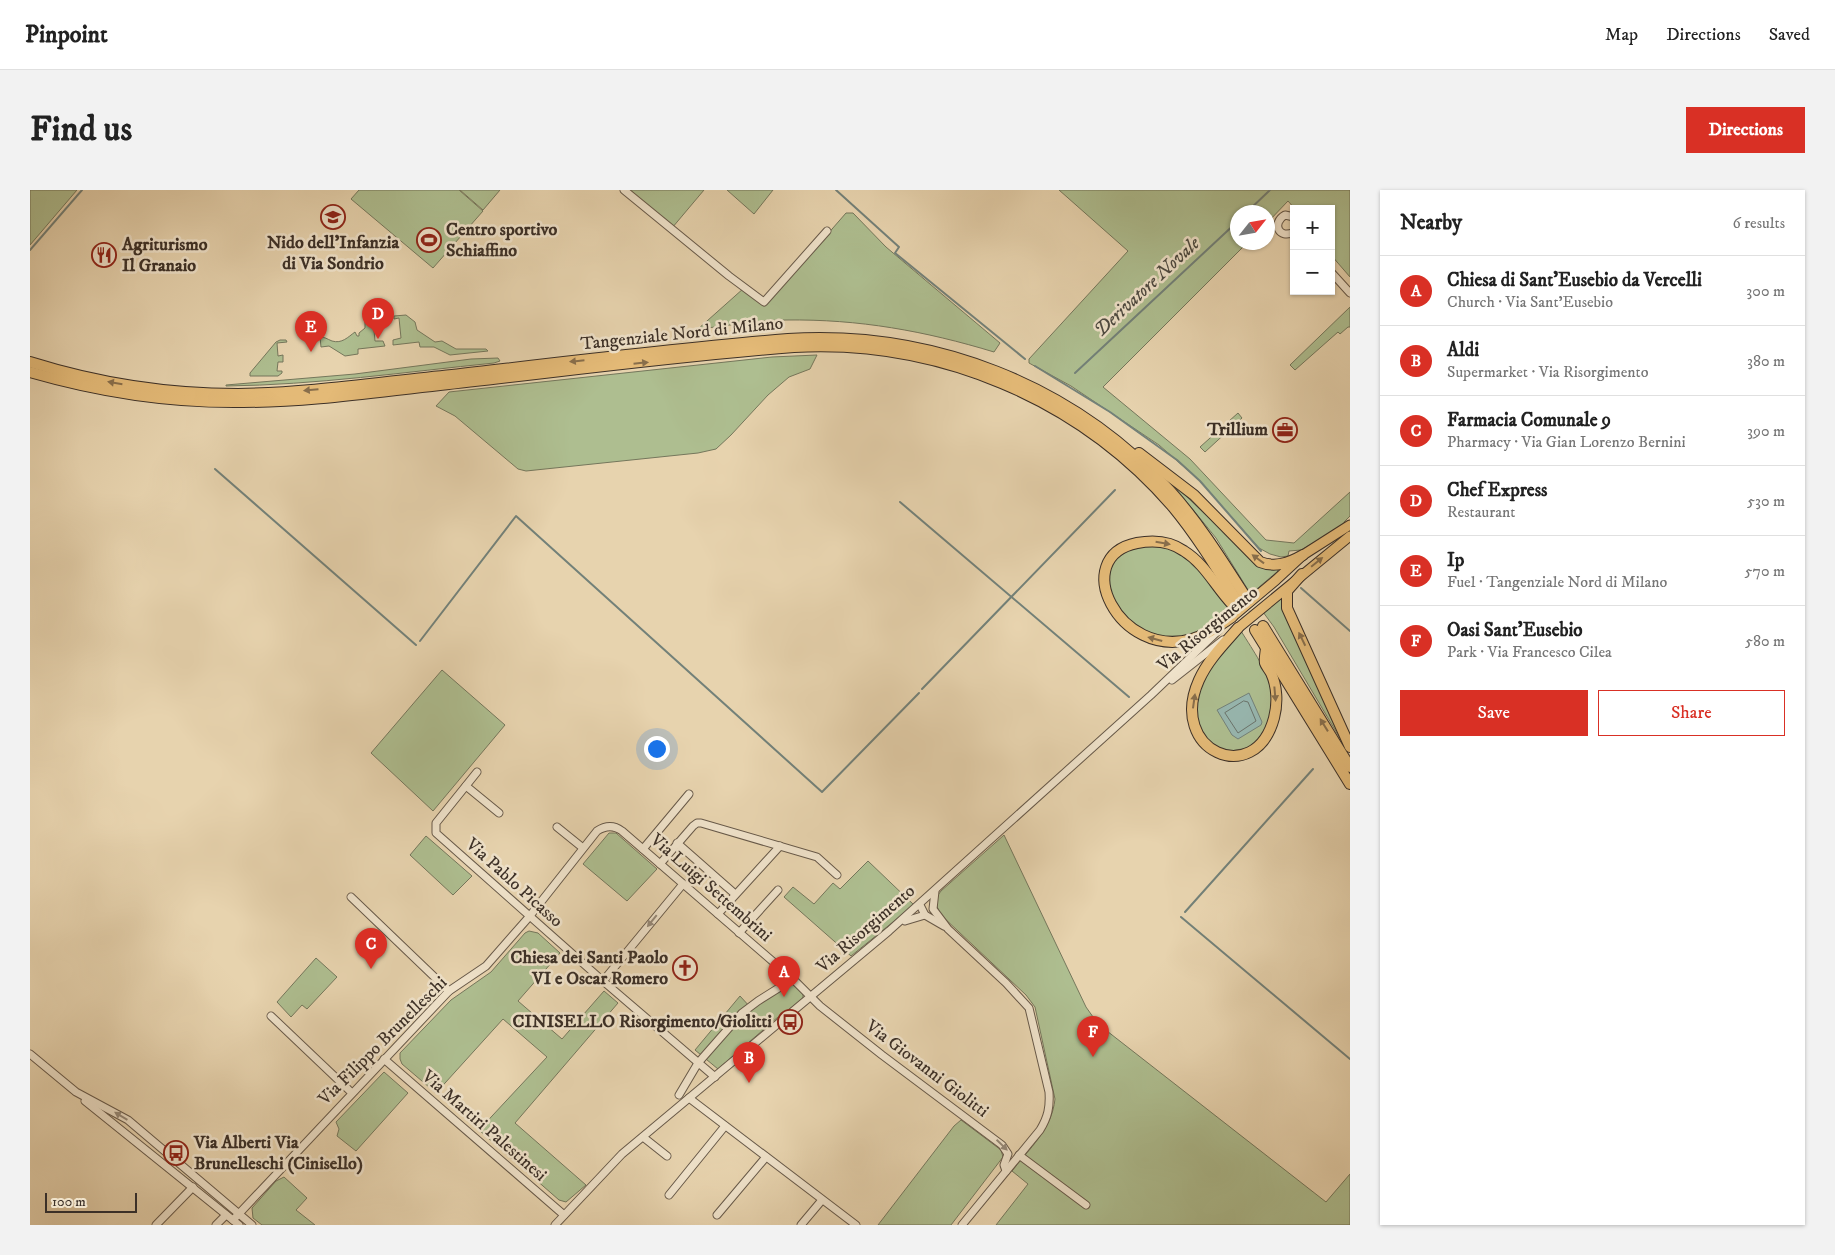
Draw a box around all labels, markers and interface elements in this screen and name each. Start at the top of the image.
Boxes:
text: Pinpoint [25,20,108,50]
text: Map [1605,24,1638,46]
text: Directions [1666,24,1741,46]
text: Saved [1769,24,1810,46]
button: Directions [1686,107,1805,153]
text: Find us [30,108,132,152]
school or university icon: Nido dell'Infanzia di Via Sondrio [320,204,346,230]
north arrow [1230,205,1275,250]
map controls [1290,205,1335,295]
button: + [1290,205,1335,250]
text: Nearby [1400,210,1462,236]
text: 6 results [1732,213,1785,233]
place label: Centro sportivo Schiaffino [446,219,557,262]
sports icon: Centro sportivo Schiaffino [416,227,442,253]
place label: Nido dell'Infanzia di Via Sondrio [267,232,399,275]
water label: Derivatore Novale [1089,232,1205,342]
place label: Agriturismo Il Granaio [121,234,208,277]
restaurant icon: Agriturismo Il Granaio [91,242,117,268]
button: − [1290,250,1335,295]
text: Chiesa di Sant'Eusebio da Vercelli [1447,269,1702,292]
text: A [1411,281,1421,301]
text: 300 m [1746,281,1785,301]
text: Church · Via Sant'Eusebio [1447,292,1613,312]
pin: D [362,298,394,339]
pin: E [295,311,327,352]
street label: Tangenziale Nord di Milano [580,312,785,356]
text: Aldi [1447,339,1479,362]
text: B [1411,351,1421,371]
text: 380 m [1747,351,1785,371]
one-way arrow [569,357,585,365]
one-way arrow [633,359,649,367]
text: Supermarket · Via Risorgimento [1447,362,1649,382]
one-way arrow [106,378,122,386]
one-way arrow [303,386,319,394]
text: Farmacia Comunale 9 [1447,409,1611,432]
office icon: Trillium [1272,417,1298,443]
place label: Trillium [1206,419,1268,441]
text: C [1411,421,1421,441]
text: 390 m [1747,421,1785,441]
text: Pharmacy · Via Gian Lorenzo Bernini [1447,432,1686,452]
text: Chef Express [1447,479,1547,502]
text: D [1410,491,1422,511]
text: 530 m [1747,491,1785,511]
text: Restaurant [1447,502,1515,522]
one-way arrow [1155,539,1171,547]
text: Ip [1447,549,1464,572]
one-way arrow [1251,554,1265,564]
one-way arrow [1310,556,1323,567]
text: E [1410,561,1422,581]
text: 570 m [1745,561,1785,581]
text: Fuel · Tangenziale Nord di Milano [1447,572,1667,592]
street label: Via Risorgimento [1152,581,1263,677]
text: Oasi Sant'Eusebio [1447,619,1583,642]
text: F [1411,631,1421,651]
text: 580 m [1745,631,1785,651]
one-way arrow [1298,632,1306,646]
one-way arrow [1147,634,1162,642]
text: Park · Via Francesco Cilea [1447,642,1612,662]
one-way arrow [1272,686,1280,702]
button: Save [1400,690,1588,736]
button: Share [1598,690,1785,736]
one-way arrow [1190,692,1198,708]
one-way arrow [1320,719,1329,732]
your location [644,736,670,762]
street label: Via Luigi Settembrini [645,829,776,947]
street label: Via Pablo Picasso [460,833,567,933]
street label: Via Risorgimento [811,880,920,978]
one-way arrow [646,915,658,927]
pin: C [355,928,387,969]
place label: Chiesa dei Santi Paolo VI e Oscar Romero [511,947,668,990]
church icon: Chiesa dei Santi Paolo VI e Oscar Romero [672,955,698,981]
pin: A [768,956,800,997]
street label: Via Filippo Brunelleschi [313,972,452,1111]
bus stop icon: CINISELLO Risorgimento/Giolitti [777,1009,803,1035]
place label: CINISELLO Risorgimento/Giolitti [513,1011,772,1033]
street label: Via Giovanni Giolitti [860,1015,993,1122]
pin: F [1077,1016,1109,1057]
pin: B [733,1042,765,1083]
street label: Via Martiri Palestinesi [416,1065,551,1186]
one-way arrow [115,1111,128,1120]
place label: Via Alberti Via Brunelleschi (Cinisello) [193,1132,363,1175]
one-way arrow [996,1139,1008,1151]
bus stop icon: Via Alberti Via Brunelleschi (Cinisello) [163,1140,189,1166]
scale bar [45,1190,138,1213]
text: 100 m [52,1193,86,1211]

